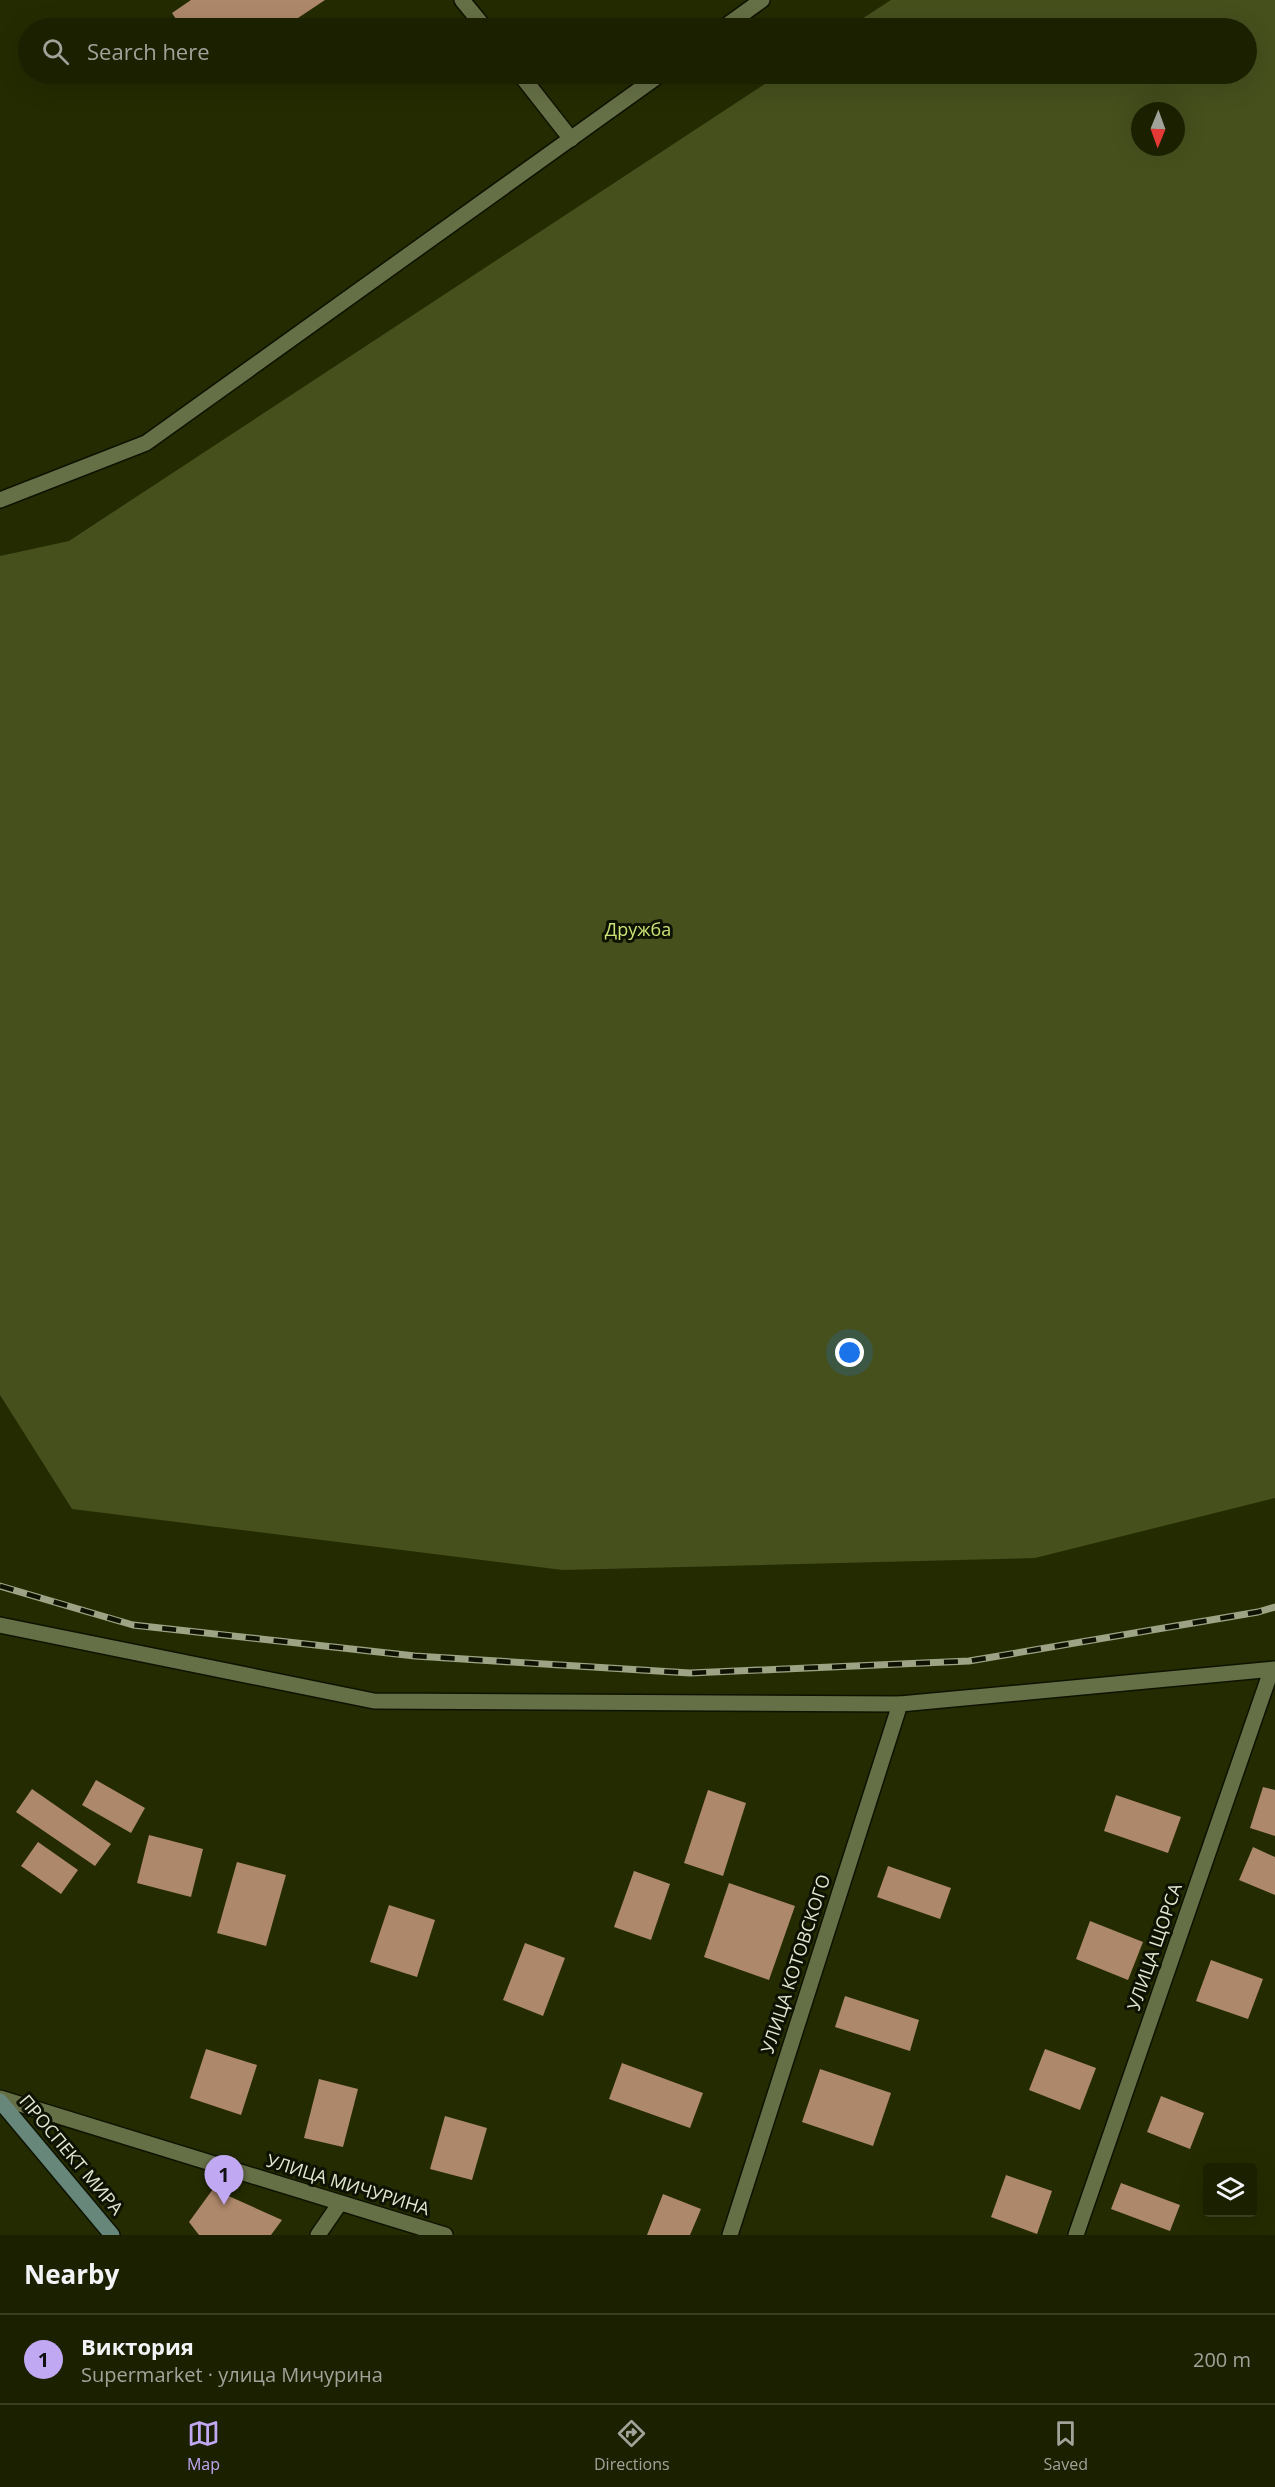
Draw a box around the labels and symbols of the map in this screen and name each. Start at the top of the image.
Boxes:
north arrow [1131,102,1185,156]
park label: Дружба [605,917,671,941]
your location [835,1338,864,1367]
street label: УЛИЦА КОТОВСКОГО [755,1871,835,2056]
street label: УЛИЦА ЩОРСА [1121,1879,1187,2013]
street label: ПРОСПЕКТ МИРА [14,2089,130,2220]
street label: УЛИЦА МИЧУРИНА [264,2148,433,2220]
pin: 1 [204,2156,244,2205]

